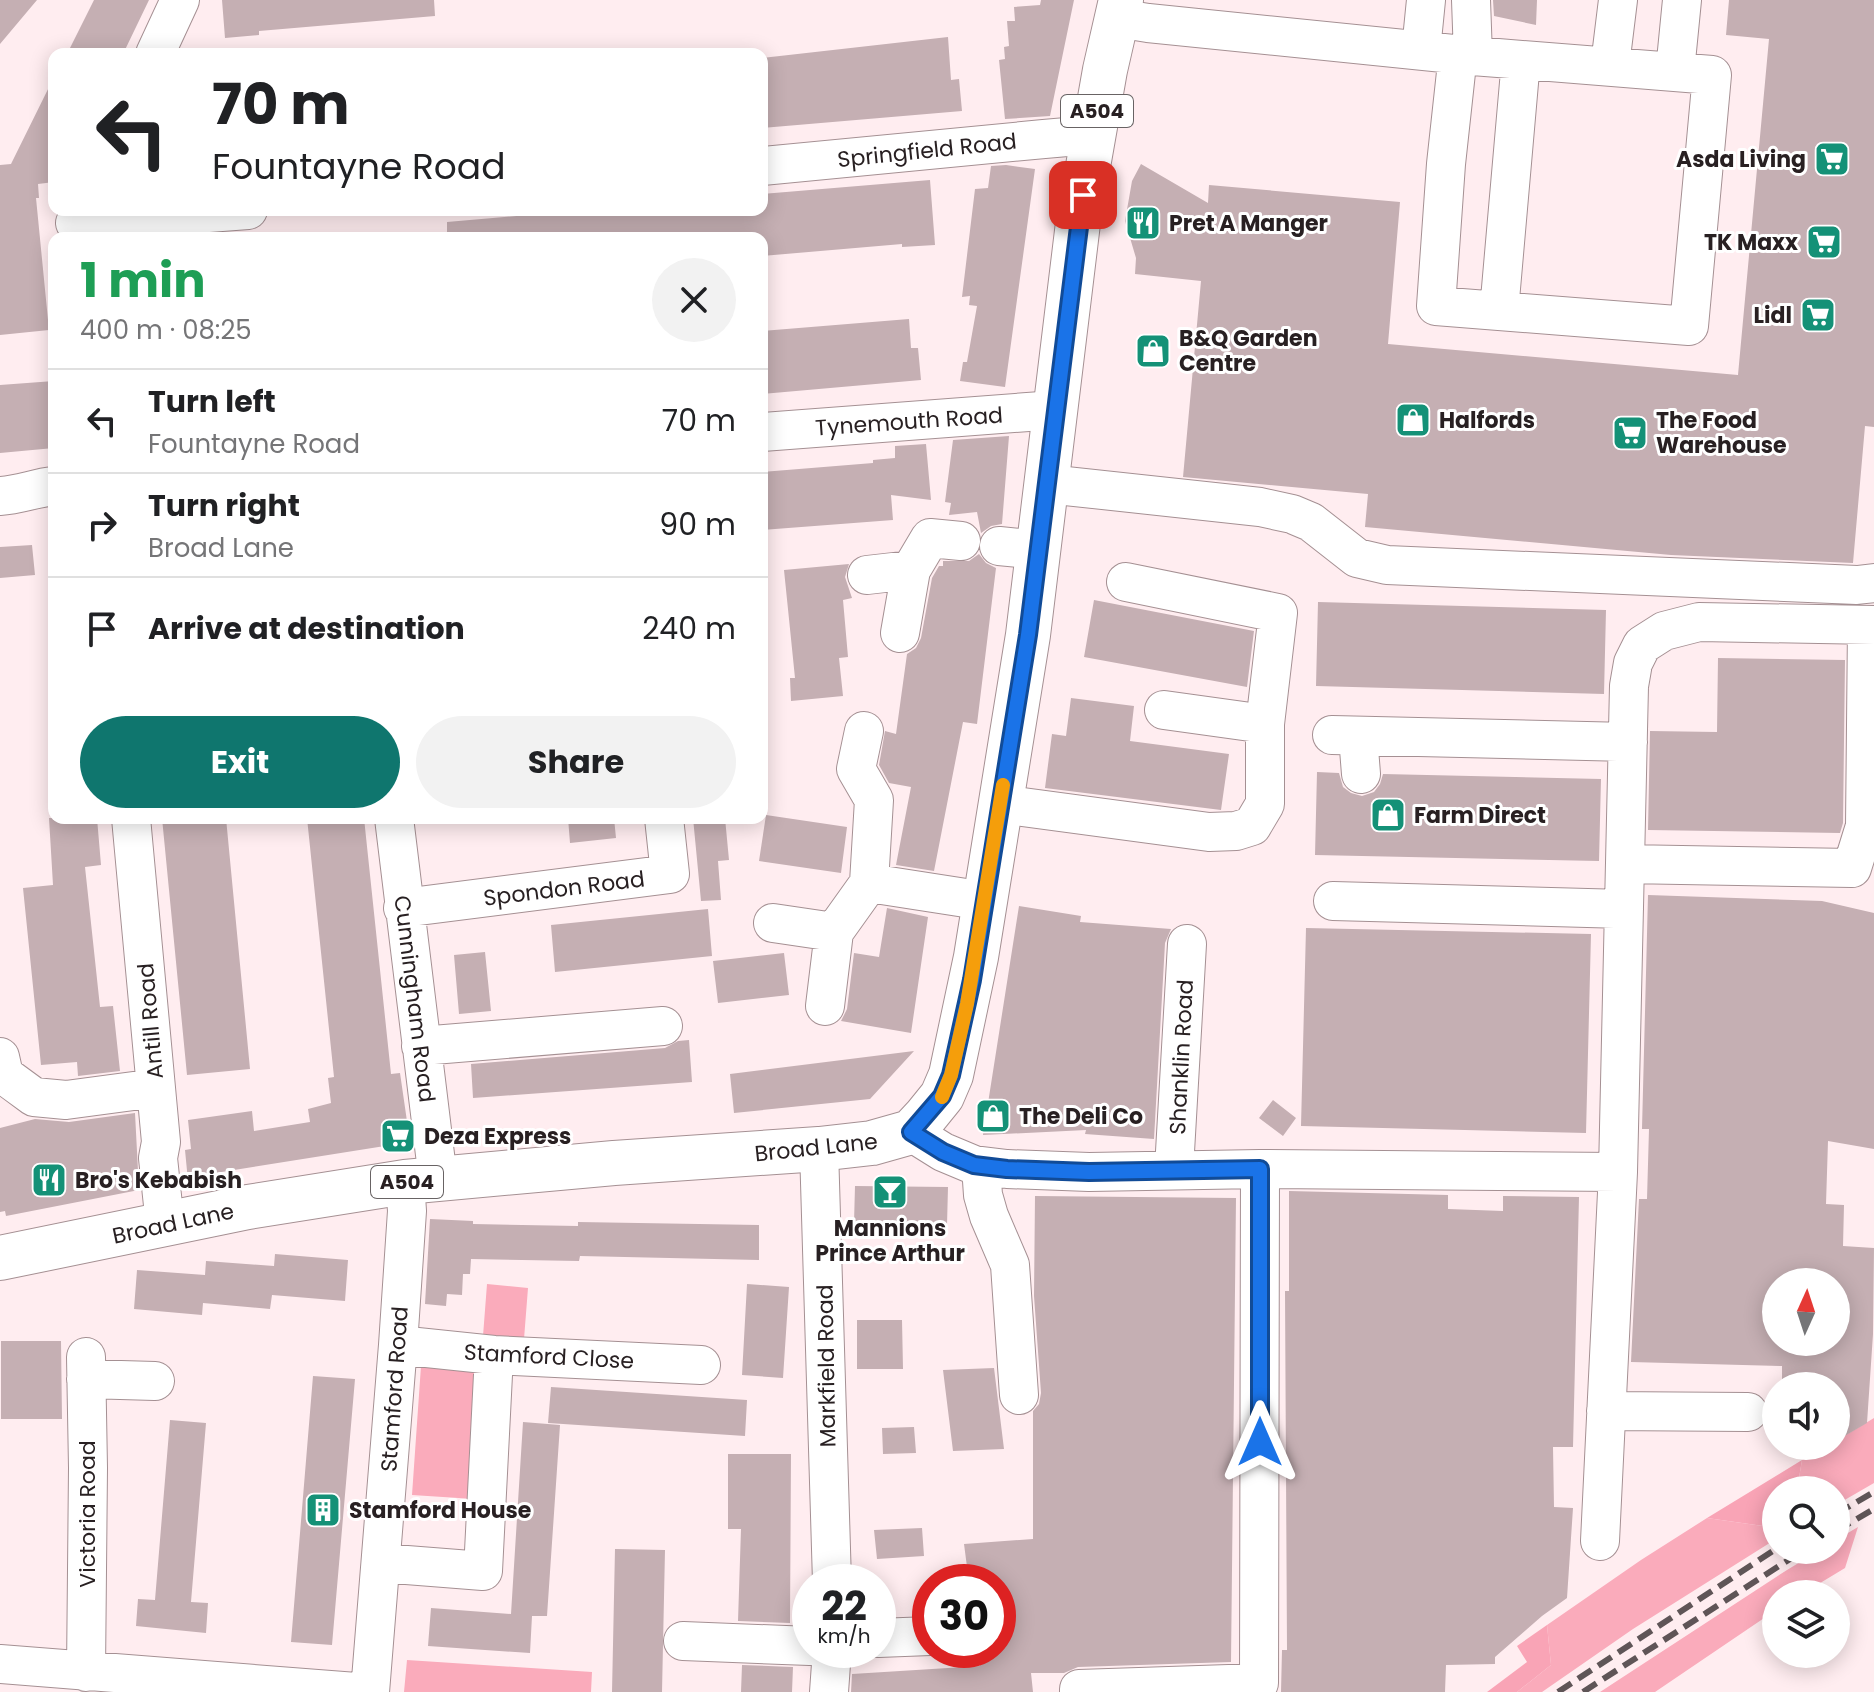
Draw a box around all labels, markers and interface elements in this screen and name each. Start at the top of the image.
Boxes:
text: 70 m [212,65,350,144]
icon: left [80,80,184,184]
road number: A504 [1061,95,1133,127]
street label: Springfield Road [836,126,1018,175]
supermarket icon: Asda Living [1813,140,1851,178]
text: Fountayne Road [212,141,506,192]
place label: Asda Living [1676,144,1806,175]
pin [1049,161,1117,229]
icon: arrive [1061,173,1105,217]
restaurant icon: Pret A Manger [1124,204,1162,242]
place label: Pret A Manger [1169,208,1328,239]
supermarket icon: TK Maxx [1805,223,1843,261]
place label: TK Maxx [1704,227,1798,258]
text: 1 min [80,247,206,314]
button: close [652,258,736,342]
supermarket icon: Lidl [1799,296,1837,334]
place label: Lidl [1754,300,1792,331]
text: 400 m · 08:25 [80,312,252,348]
place label: B&Q Garden Centre [1179,323,1318,379]
shop icon: B&Q Garden Centre [1134,332,1172,370]
text: Turn left [148,380,276,423]
icon: left [80,399,124,443]
text: 70 m [662,399,736,442]
street label: Tynemouth Road [814,399,1004,444]
shop icon: Halfords [1394,401,1432,439]
place label: Halfords [1439,405,1535,436]
place label: The Food Warehouse [1656,405,1787,461]
supermarket icon: The Food Warehouse [1611,414,1649,452]
text: Fountayne Road [148,426,360,462]
text: Turn right [148,484,300,527]
icon: right [80,503,124,547]
text: 90 m [659,503,736,546]
text: Broad Lane [148,530,294,566]
icon: arrive [80,607,124,651]
text: Arrive at destination [148,607,465,650]
text: 240 m [642,607,736,650]
button: Exit [80,716,400,808]
button: Share [416,716,736,808]
shop icon: Farm Direct [1369,796,1407,834]
place label: Farm Direct [1414,800,1546,831]
street label: Spondon Road [482,863,646,914]
street label: Cunningham Road [386,894,443,1104]
street label: Antill Road [130,962,171,1080]
street label: Shanklin Road [1162,979,1201,1135]
shop icon: The Deli Co [974,1097,1012,1135]
place label: The Deli Co [1019,1101,1143,1132]
supermarket icon: Deza Express [379,1117,417,1155]
place label: Deza Express [424,1121,571,1152]
street label: Broad Lane [753,1126,879,1169]
restaurant icon: Bro's Kebabish [30,1161,68,1199]
place label: Bro's Kebabish [75,1165,242,1196]
road number: A504 [371,1166,443,1198]
bar icon: Mannions Prince Arthur [871,1173,909,1211]
street label: Broad Lane [109,1195,237,1251]
place label: Mannions Prince Arthur [815,1213,965,1269]
north arrow [1762,1268,1850,1356]
map controls [1762,1268,1850,1668]
street label: Markfield Road [810,1284,843,1448]
street label: Stamford Road [373,1305,416,1473]
street label: Stamford Close [463,1337,635,1376]
button: sound [1762,1372,1850,1460]
position arrow [1218,1400,1302,1484]
street label: Victoria Road [72,1440,103,1588]
button: search [1762,1476,1850,1564]
building icon: Stamford House [304,1491,342,1529]
place label: Stamford House [349,1495,531,1526]
speed limit sign: 30 [912,1564,1016,1668]
text: 22 [821,1578,867,1634]
button: layers [1762,1580,1850,1668]
text: km/h [817,1622,871,1650]

